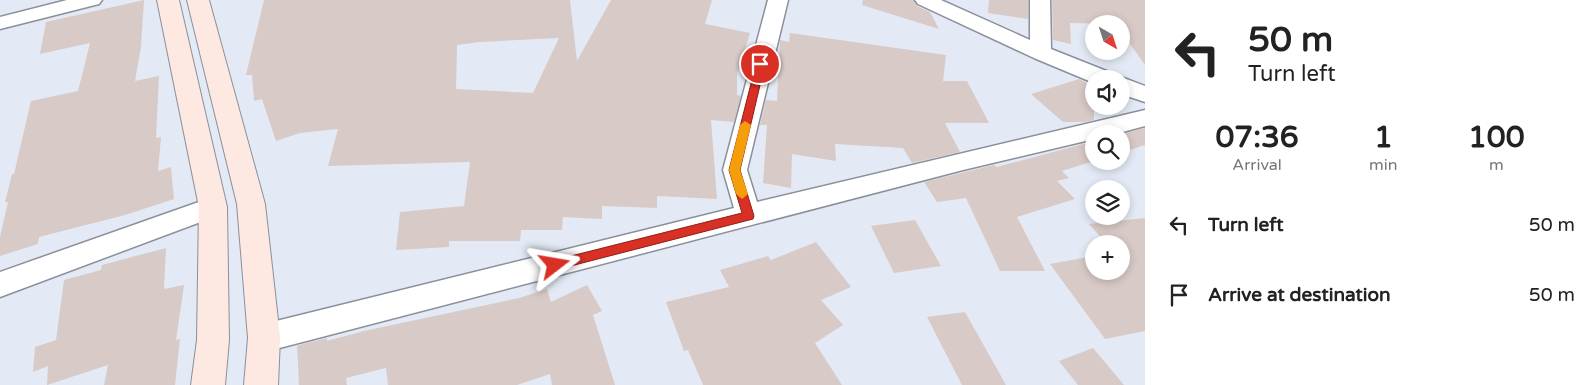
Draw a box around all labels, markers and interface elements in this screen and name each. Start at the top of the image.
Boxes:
north arrow [1085,15,1130,60]
map controls [1085,15,1130,280]
text: 50 m [1248,19,1333,61]
icon: left [1165,20,1230,85]
pin [739,43,781,85]
icon: arrive [746,50,774,78]
text: Turn left [1248,61,1336,87]
button: sound [1085,70,1130,115]
text: 07:36 [1215,119,1299,156]
text: 1 [1374,119,1393,156]
text: 100 [1468,119,1525,156]
button: search [1085,125,1130,170]
text: Arrival [1232,155,1282,175]
text: min [1369,155,1398,175]
text: m [1489,155,1504,175]
button: layers [1085,180,1130,225]
icon: left [1165,211,1193,239]
text: Turn left [1208,214,1284,236]
text: 50 m [1529,214,1575,236]
button: + [1085,235,1130,280]
position arrow [528,238,580,290]
icon: arrive [1165,281,1193,309]
text: Arrive at destination [1208,284,1391,306]
text: 50 m [1529,284,1575,306]

